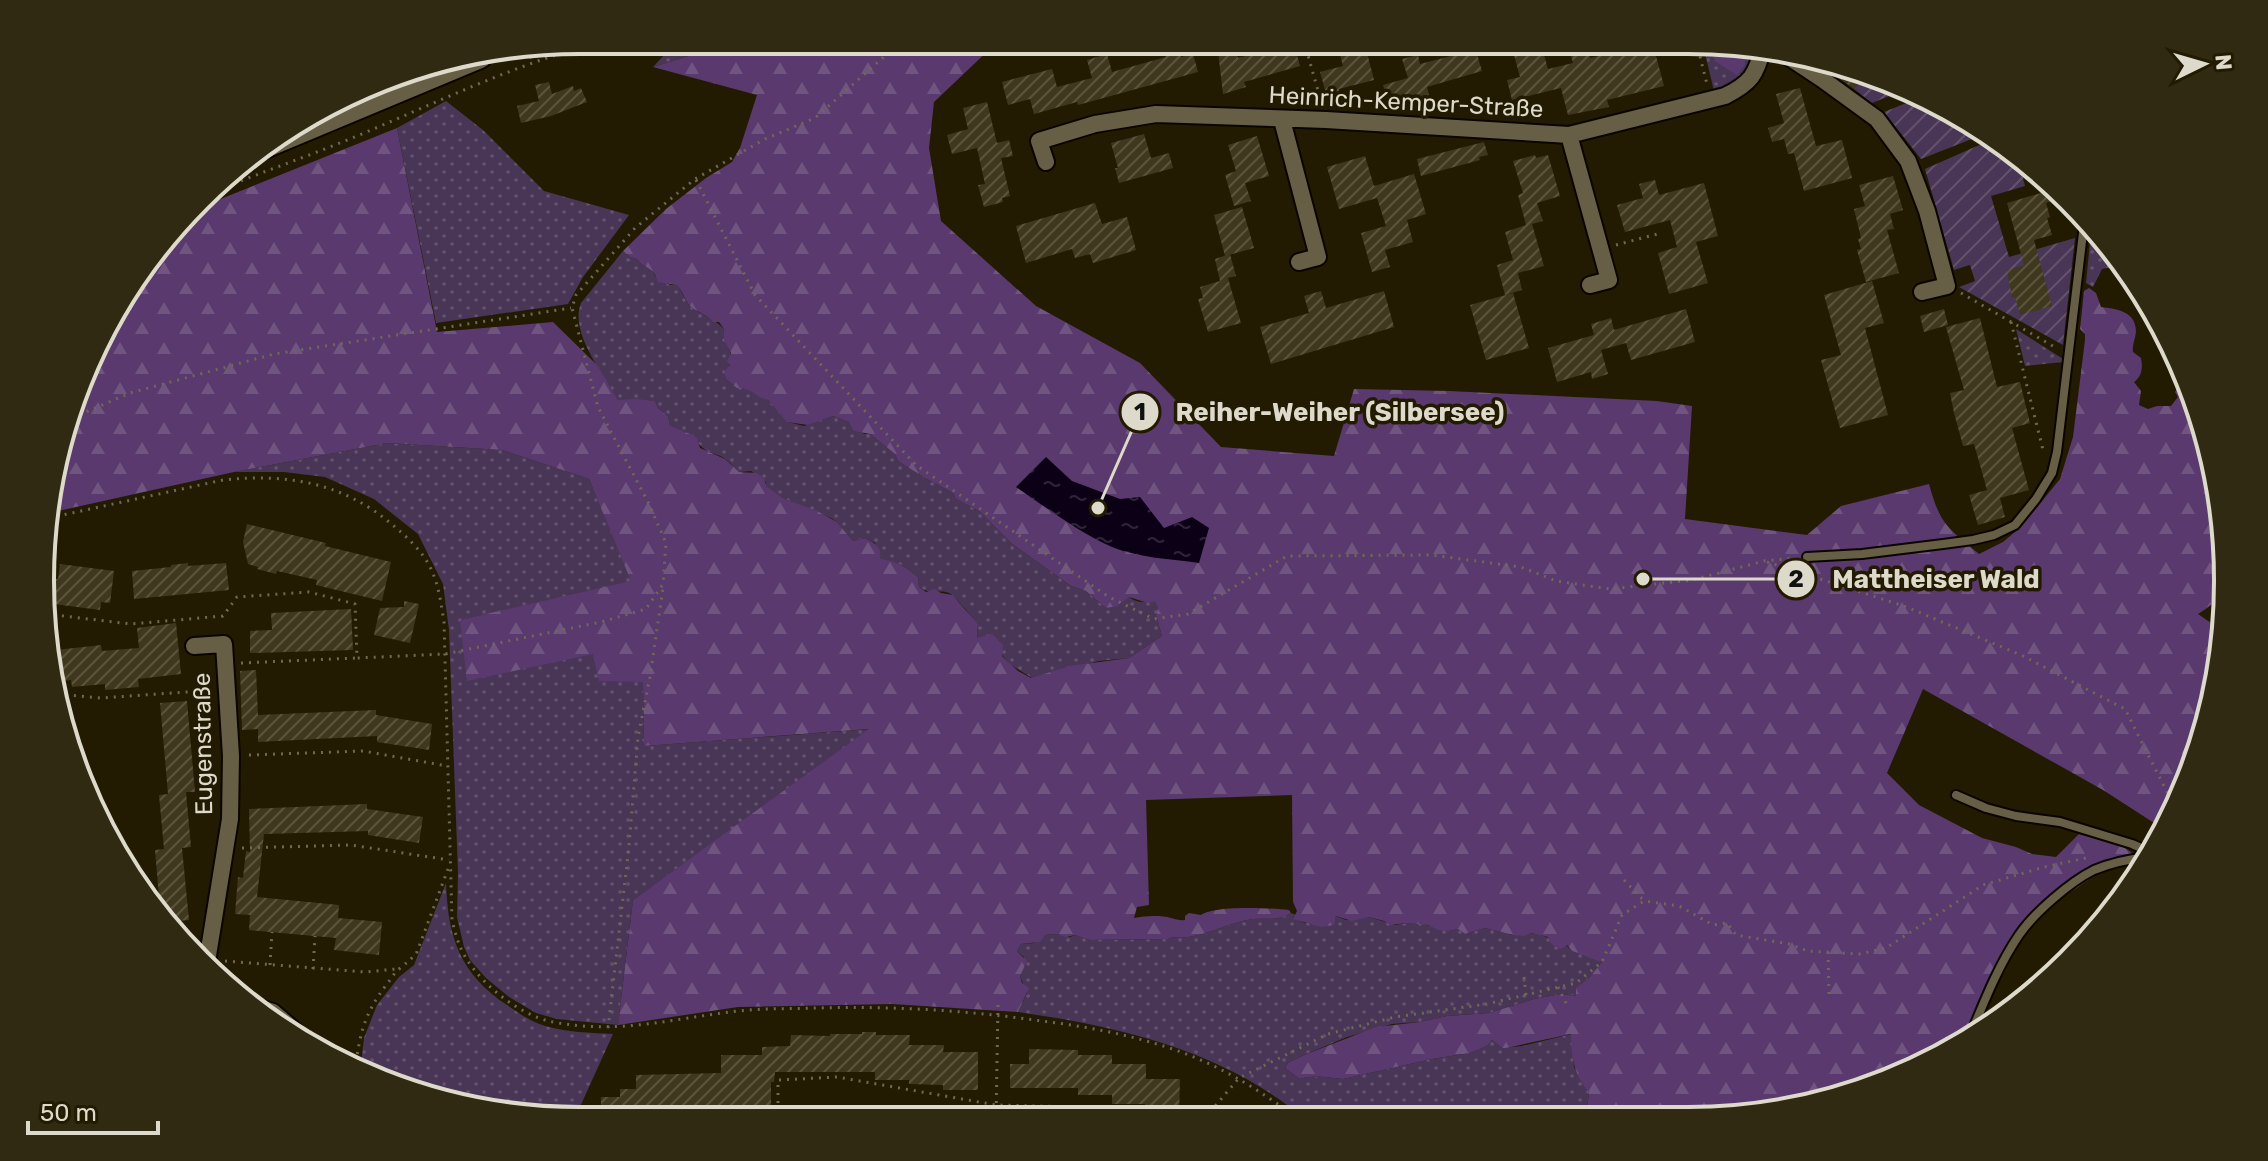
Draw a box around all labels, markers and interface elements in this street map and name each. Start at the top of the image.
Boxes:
north arrow [2164,24,2244,104]
text: N [2209,53,2238,71]
street label: Heinrich-Kemper-Straße [1268,81,1544,123]
callout: Reiher-Weiher (Silbersee) [1120,387,1521,437]
text: Reiher-Weiher (Silbersee) [1176,397,1504,428]
text: 1 [1134,398,1146,426]
callout: Mattheiser Wald [1776,554,2056,604]
text: Mattheiser Wald [1832,564,2040,595]
text: 2 [1788,565,1804,593]
street label: Eugenstraße [188,673,218,815]
scale bar [28,1085,158,1135]
text: 50 m [40,1099,97,1127]

